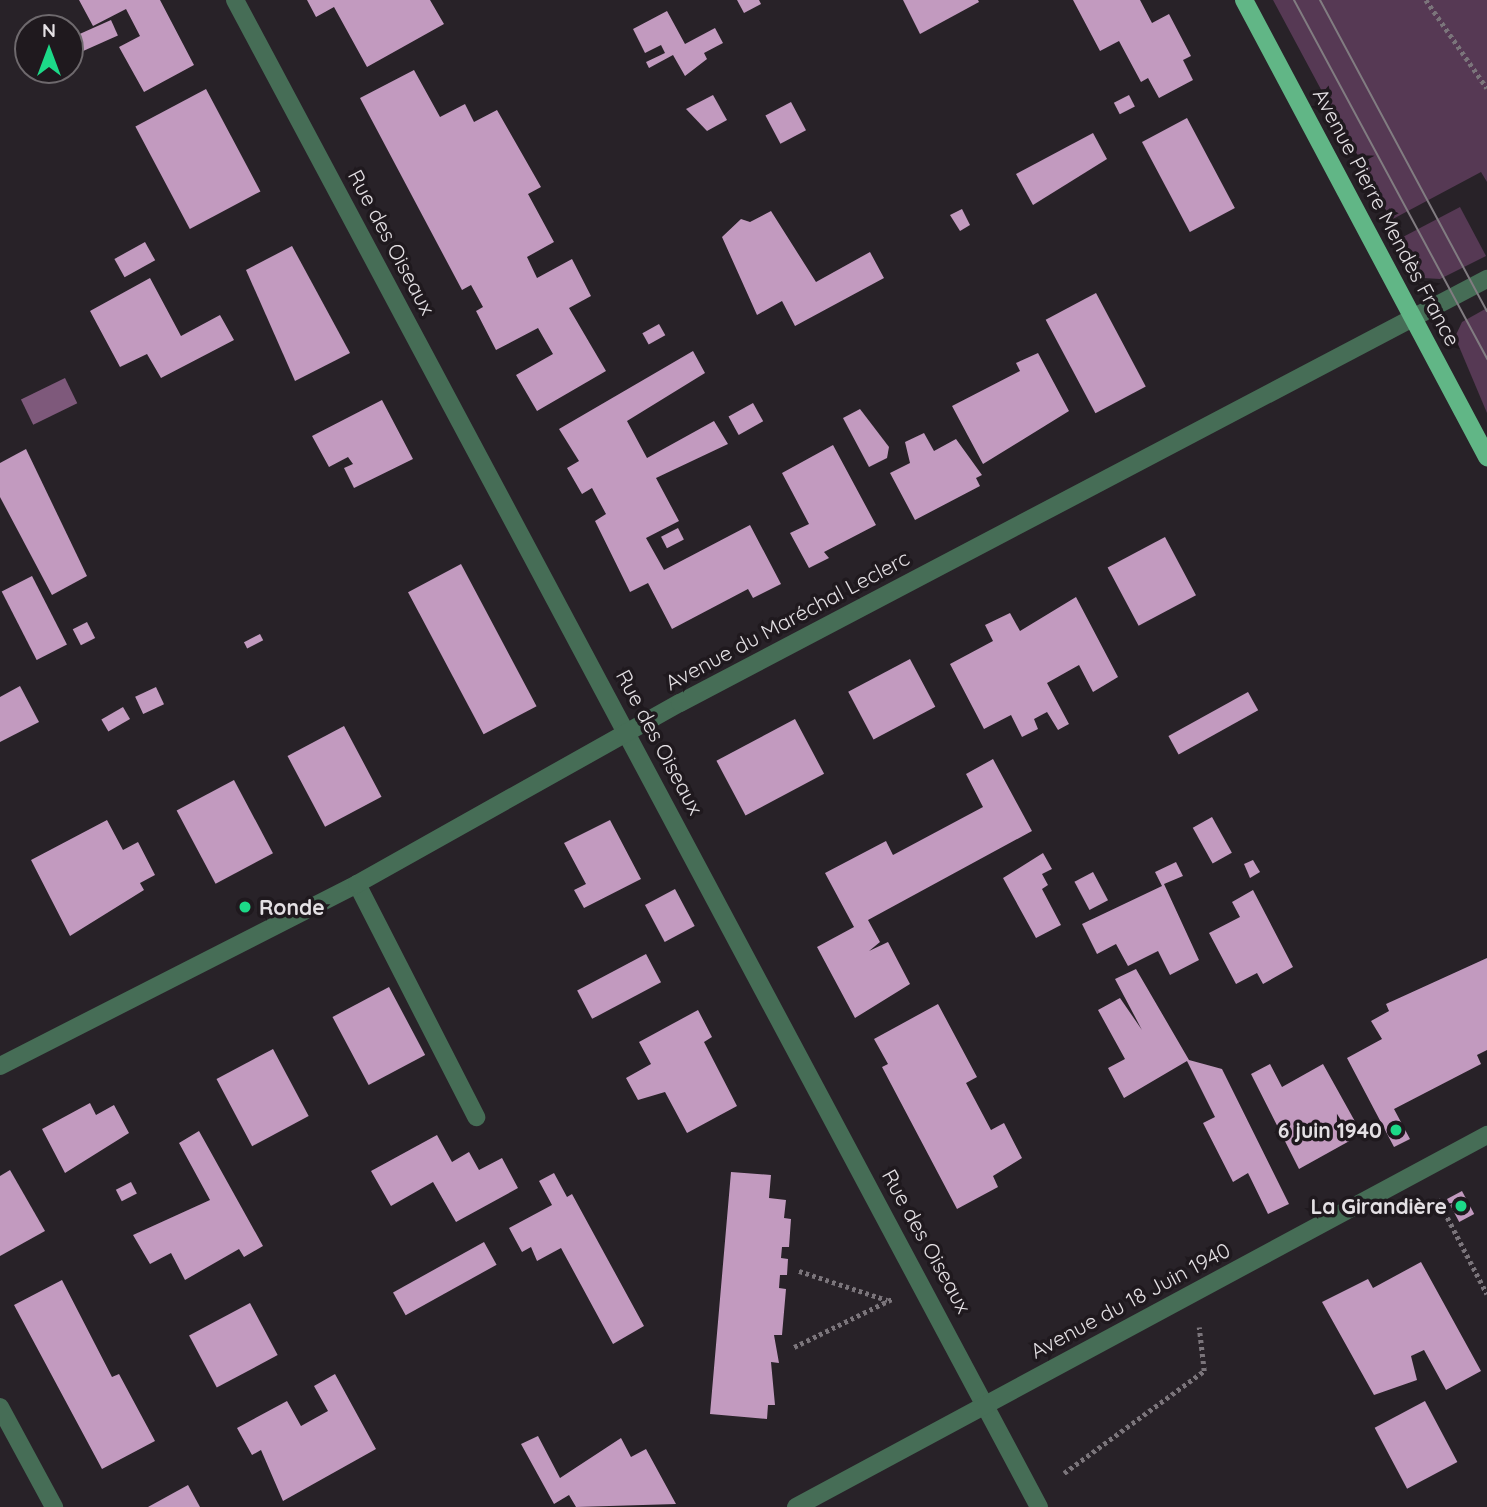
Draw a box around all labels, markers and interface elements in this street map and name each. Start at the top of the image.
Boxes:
north arrow [14,14,84,84]
text: N [42,18,56,42]
street label: Avenue Pierre Mendès France [1308,84,1466,350]
street label: Rue des Oiseaux [343,165,441,319]
street label: Avenue du Maréchal Leclerc [661,545,913,695]
street label: Rue des Oiseaux [611,665,709,819]
place label: Ronde [259,894,325,920]
marker: Ronde [237,899,253,915]
place label: 6 juin 1940 [1278,1117,1382,1143]
marker: 6 juin 1940 [1388,1122,1404,1138]
street label: Rue des Oiseaux [877,1165,977,1317]
place label: La Girandière [1310,1193,1447,1219]
marker: La Girandière [1453,1198,1469,1214]
street label: Avenue du 18 Juin 1940 [1026,1237,1234,1363]

